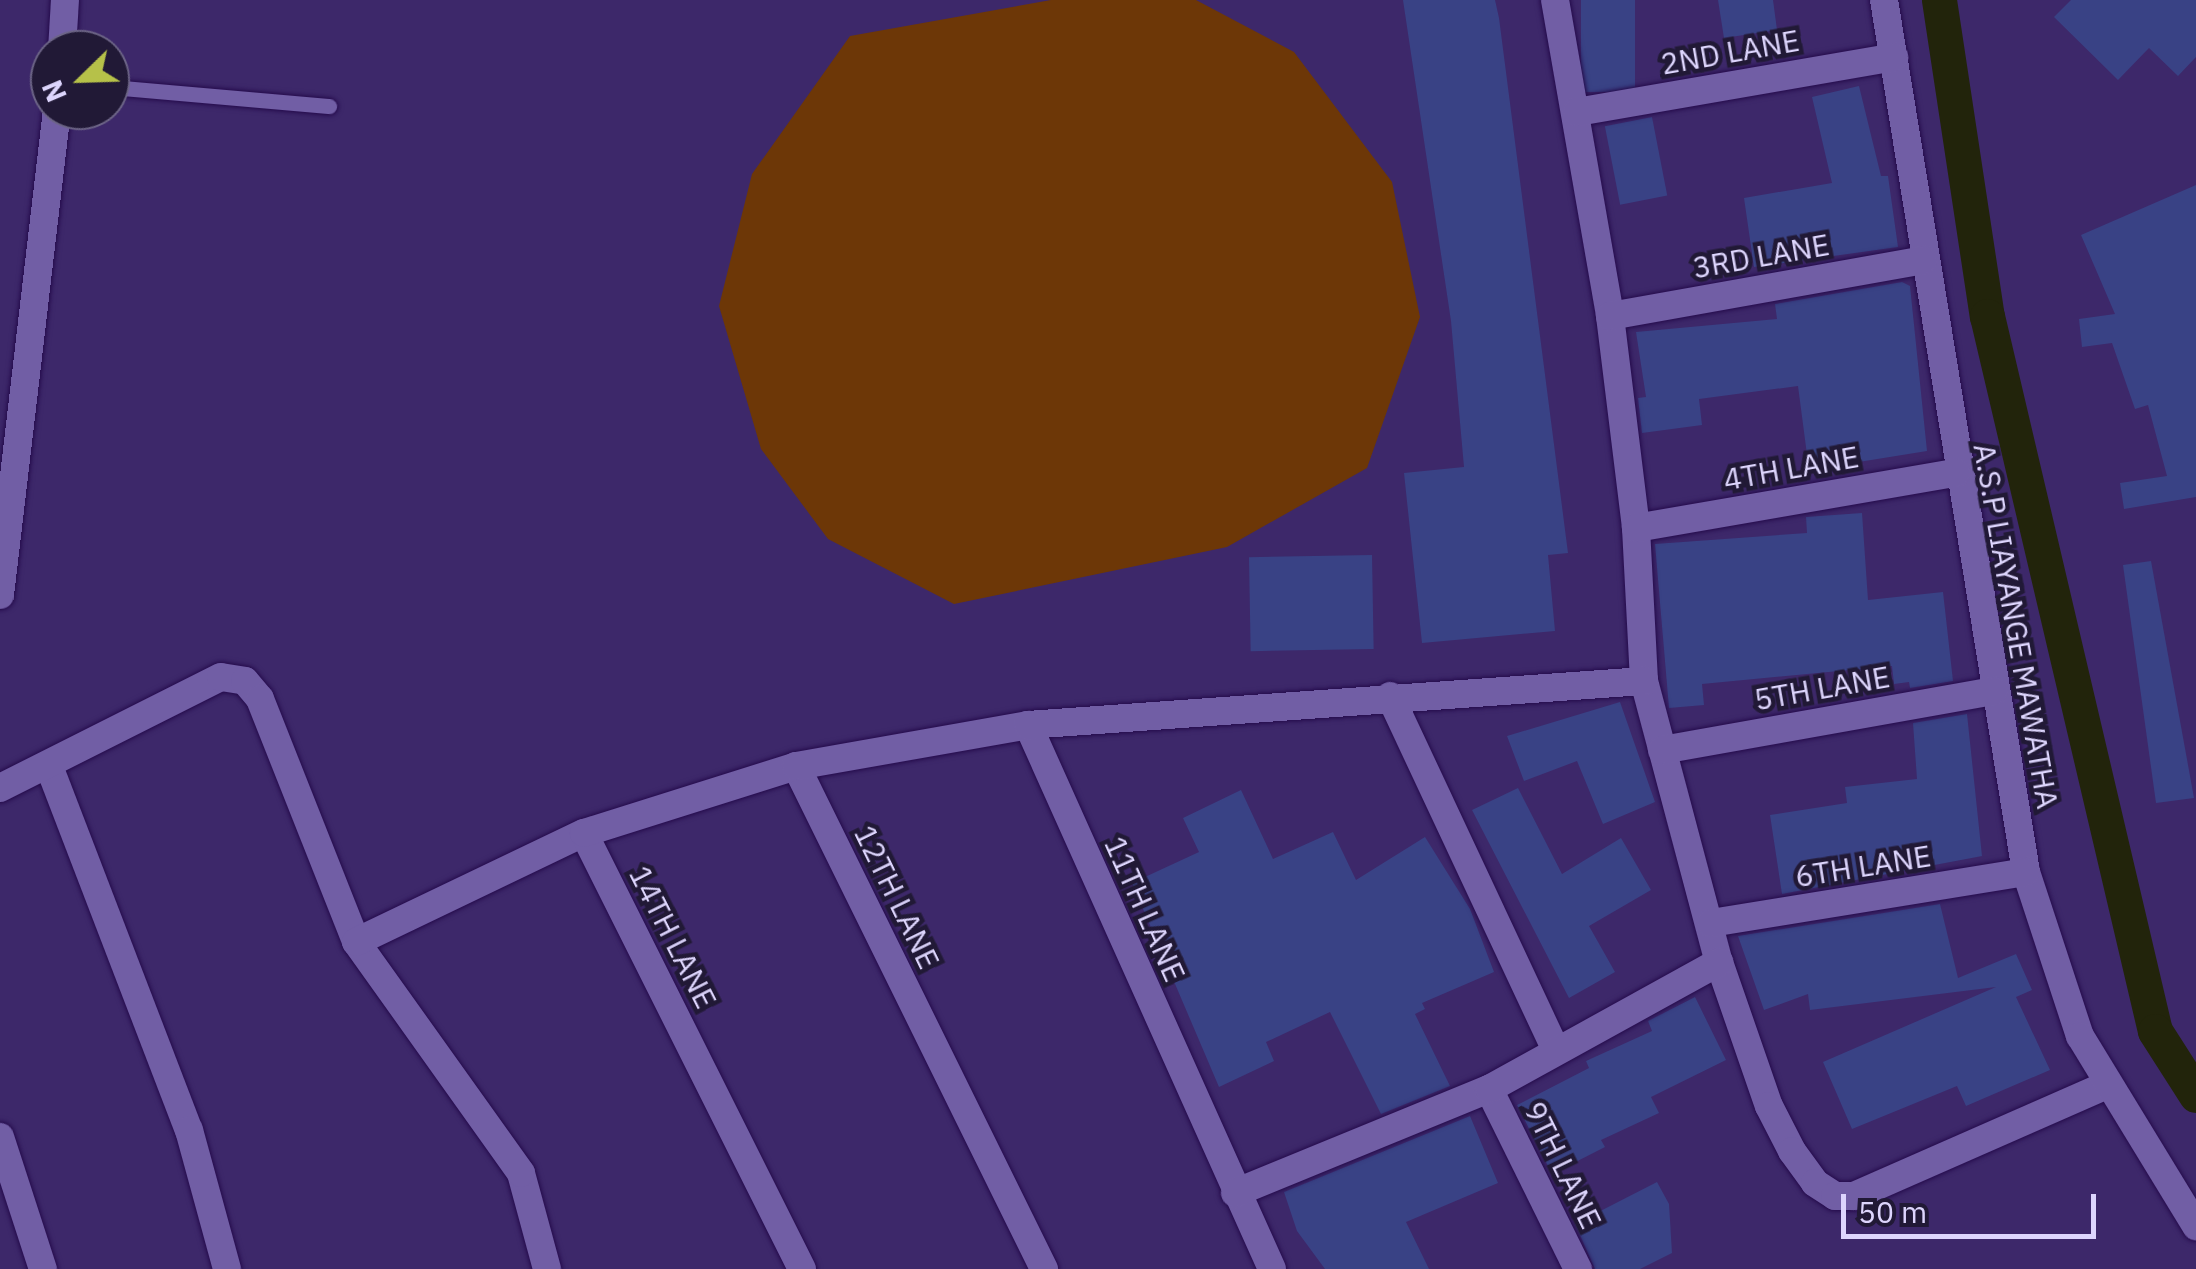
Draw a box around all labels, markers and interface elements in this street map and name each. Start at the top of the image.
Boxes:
street label: 2ND LANE [1658,22,1802,82]
north arrow [30,30,130,130]
text: N [33,75,75,108]
street label: 3RD LANE [1690,226,1832,286]
street label: 4TH LANE [1720,438,1862,498]
street label: A.S.P LIAYANGE MAWATHA [1966,441,2066,811]
street label: 5TH LANE [1751,658,1893,718]
street label: 12TH LANE [847,819,947,975]
street label: 11TH LANE [1097,831,1193,987]
street label: 6TH LANE [1793,838,1933,894]
street label: 14TH LANE [622,860,724,1014]
street label: 9TH LANE [1517,1096,1609,1234]
scale bar [1846,1174,2101,1236]
text: 50 m [1858,1192,1927,1231]

